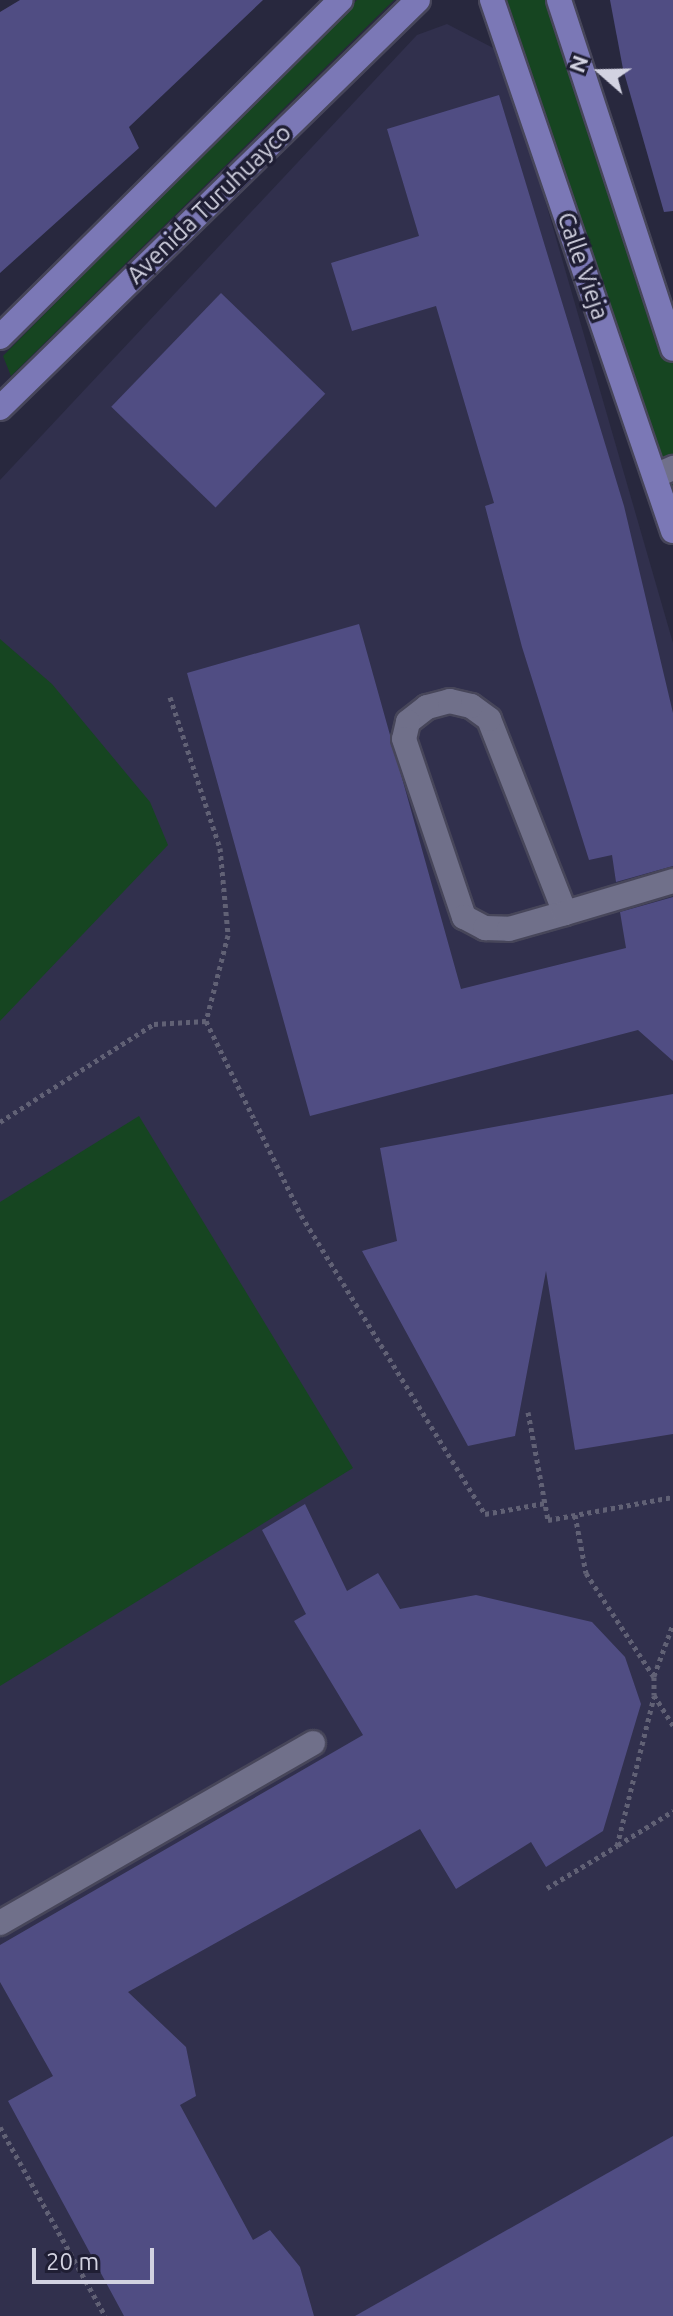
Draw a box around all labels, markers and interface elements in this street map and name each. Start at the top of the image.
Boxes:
north arrow [561,32,641,112]
text: N [563,52,593,76]
street label: Avenida Turuhuayco [121,118,297,290]
street label: Calle Vieja [551,209,615,323]
scale bar [36,2232,158,2282]
text: 20 m [46,2248,99,2275]

